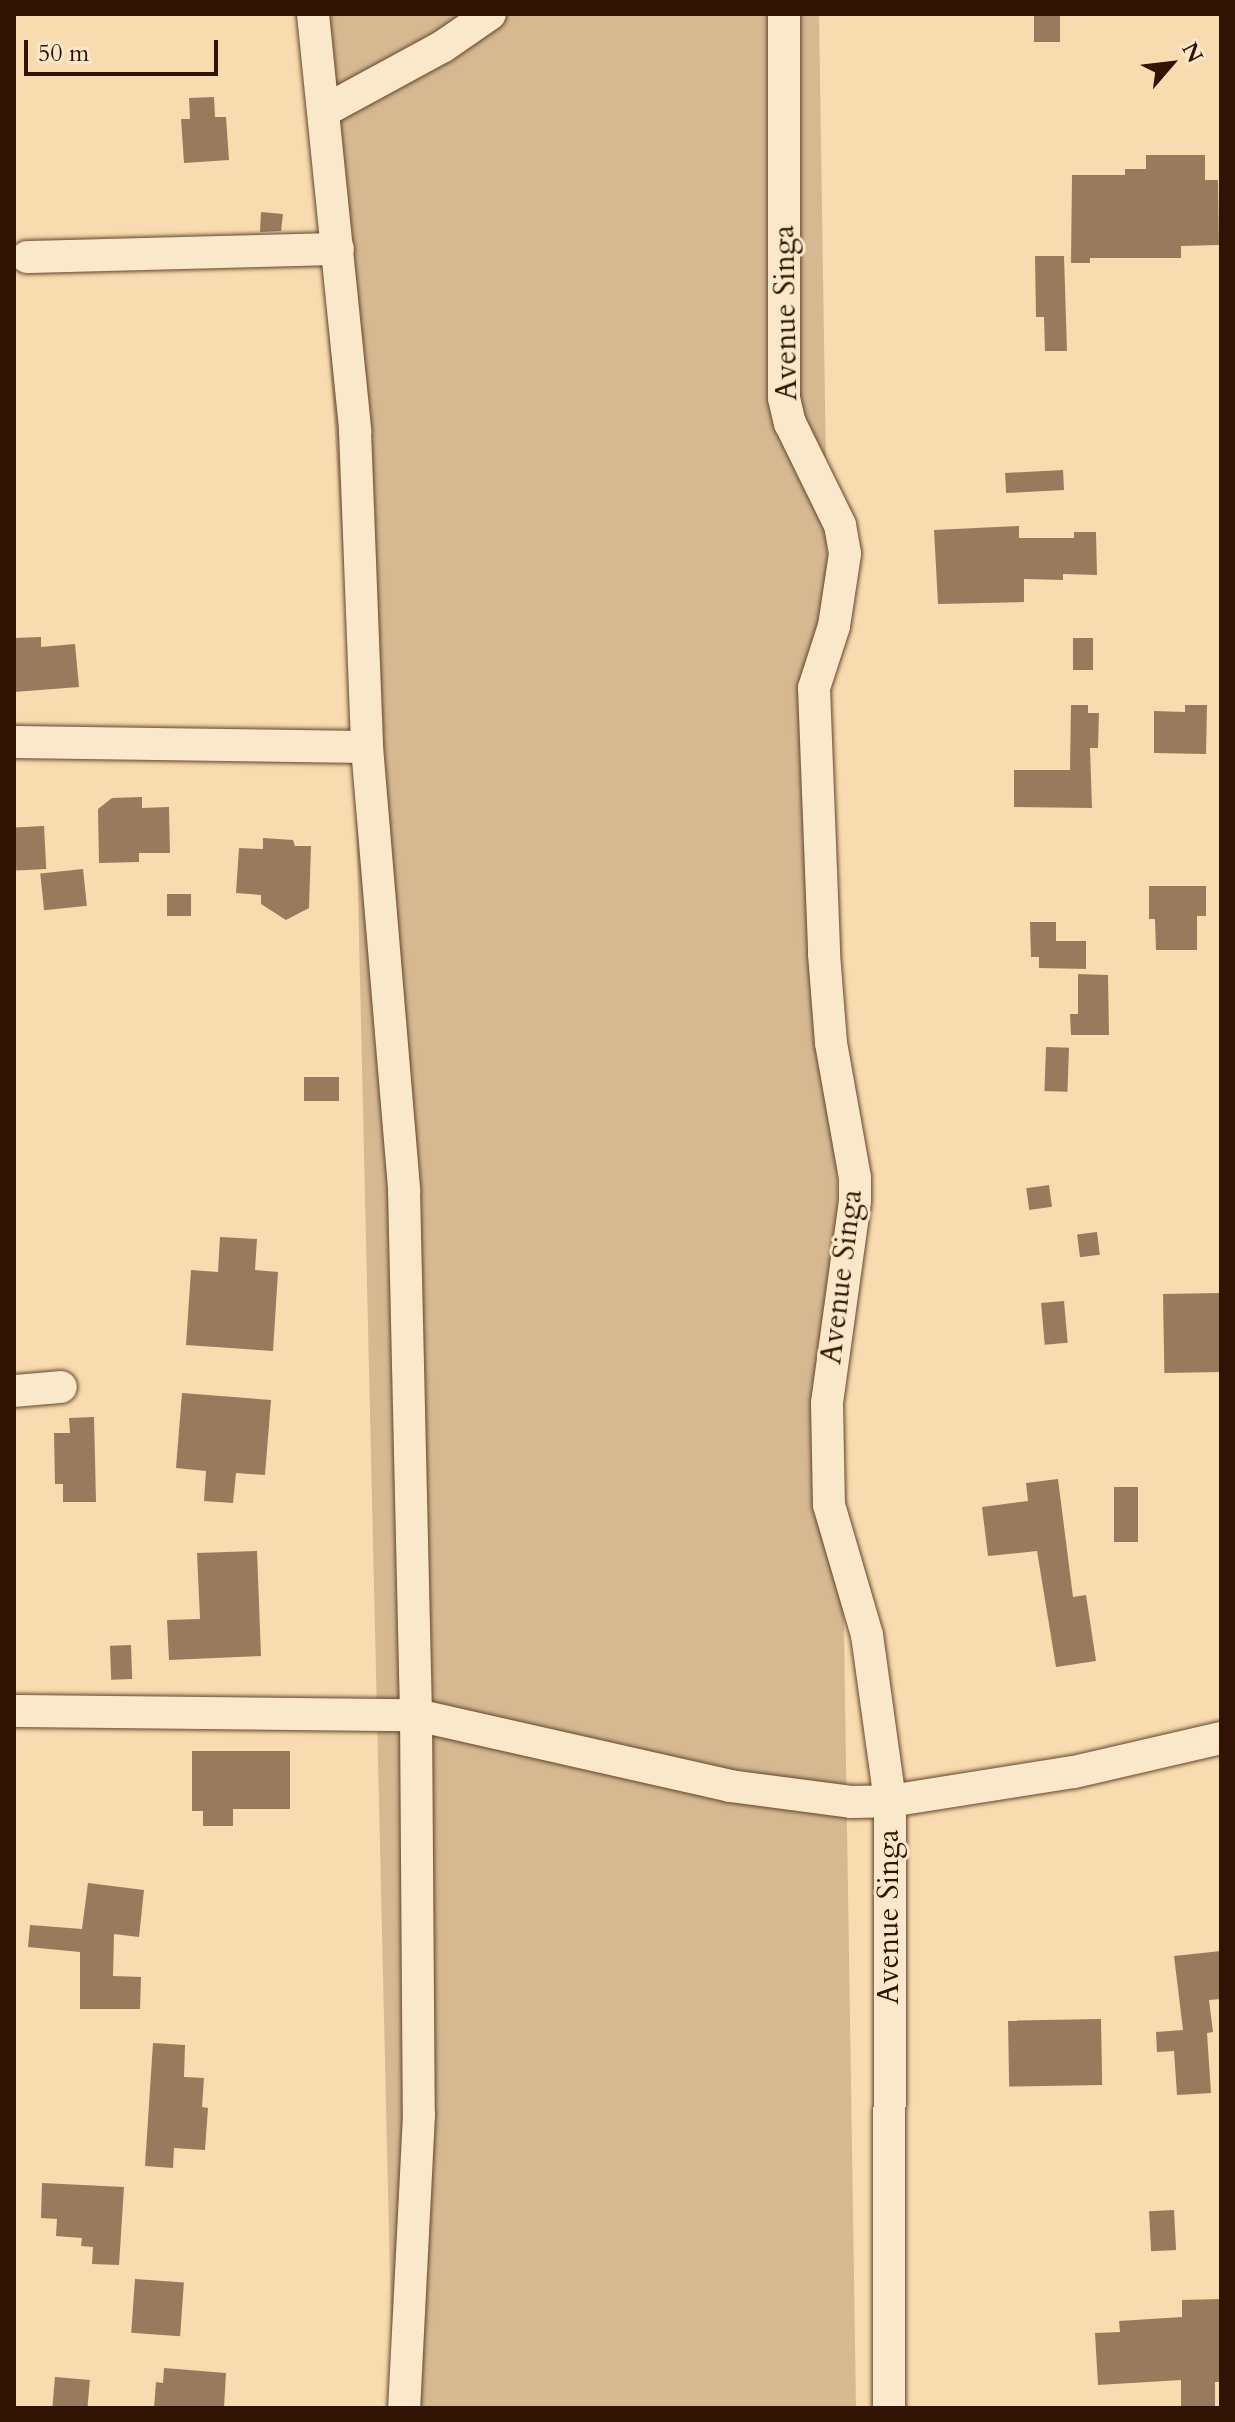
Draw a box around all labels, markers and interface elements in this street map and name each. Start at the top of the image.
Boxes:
scale bar [28,24,222,74]
north arrow [1131,24,1211,104]
text: 50 m [38,37,89,70]
text: N [1174,37,1210,68]
street label: Avenue Singa [766,225,806,401]
street label: Avenue Singa [813,1188,871,1366]
street label: Avenue Singa [871,1829,907,2005]

